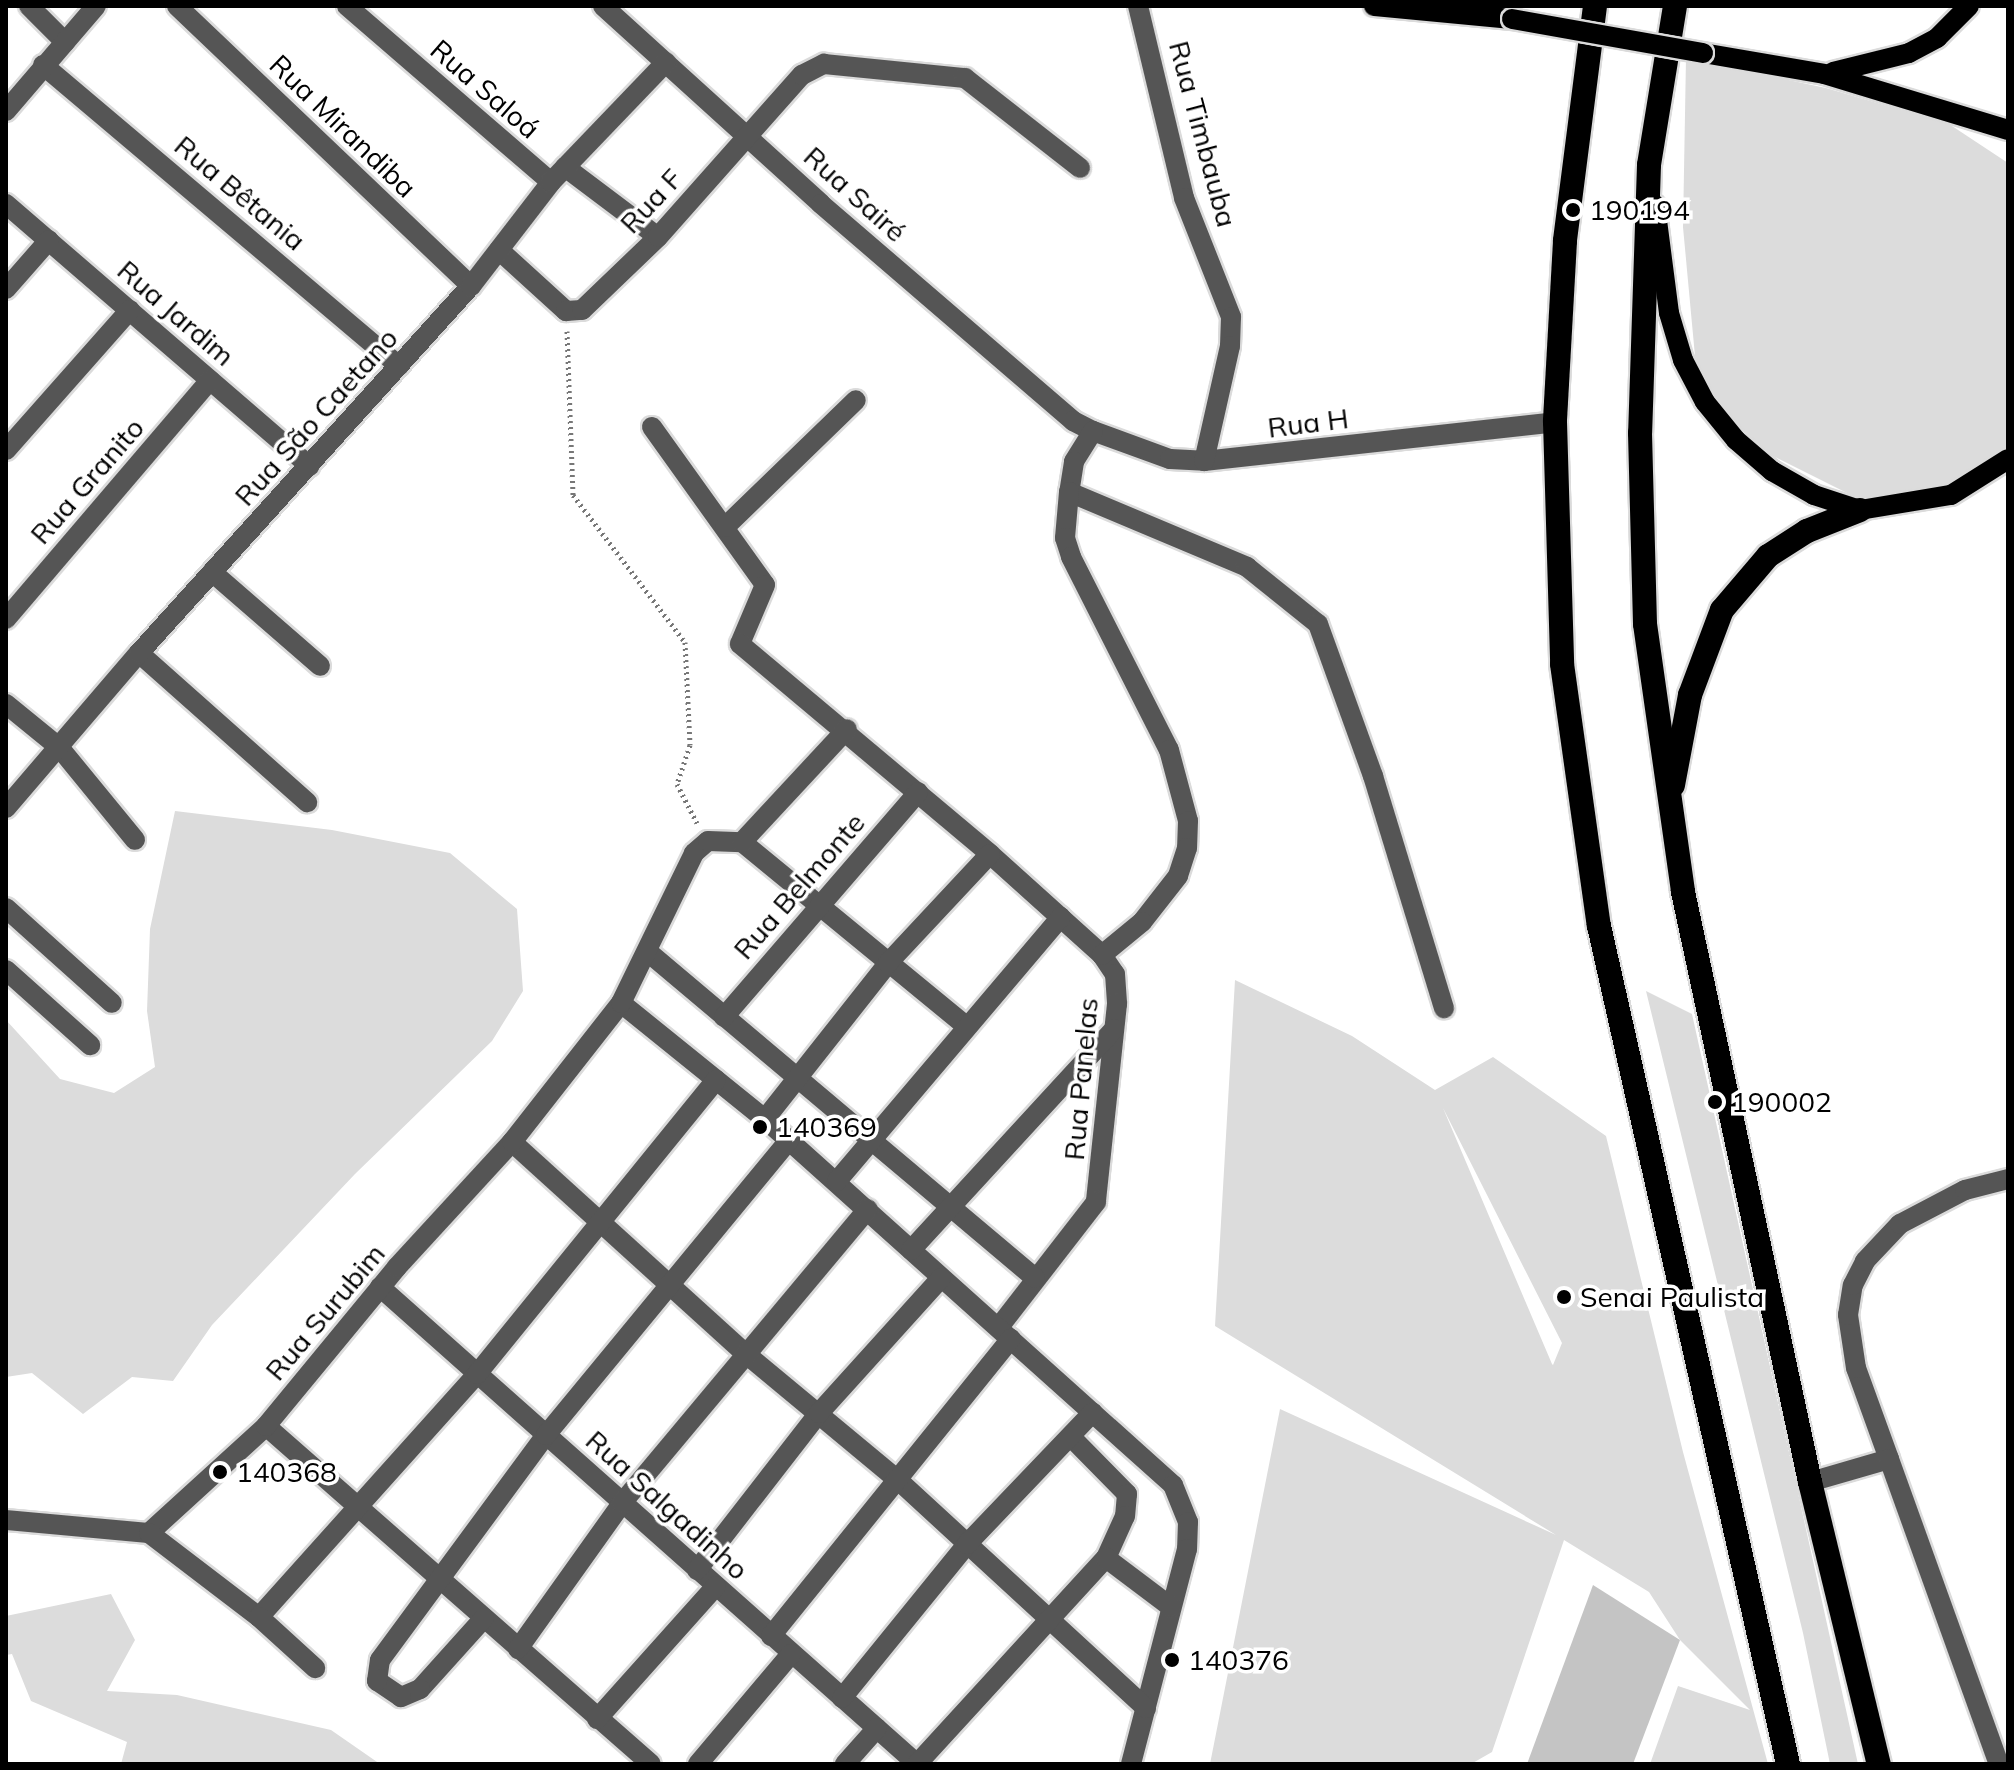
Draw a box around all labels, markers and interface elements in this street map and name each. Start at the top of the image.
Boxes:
street label: Rua Saloá [424,33,546,145]
street label: Rua Timbauba [1162,37,1244,231]
street label: Rua Mirandiba [263,48,423,204]
street label: Rua Bêtania [168,129,312,257]
street label: Rua Sairé [797,139,913,249]
street label: Rua F [613,162,689,240]
place label: 190194 [1589,193,1690,227]
marker: 190194 [1564,201,1582,219]
street label: Rua Jardim [111,253,241,373]
street label: Rua São Caetano [228,321,404,513]
street label: Rua H [1266,401,1350,445]
street label: Rua Granito [23,411,151,551]
street label: Rua Belmonte [726,806,872,966]
street label: Rua Panelas [1057,996,1105,1162]
place label: 190002 [1731,1085,1832,1119]
marker: 190002 [1706,1093,1724,1111]
place label: 140369 [776,1110,877,1144]
marker: 140369 [751,1118,769,1136]
street label: Rua Surubim [258,1237,392,1387]
place label: Senai Paulista [1580,1280,1764,1314]
marker: Senai Paulista [1555,1288,1573,1306]
street label: Rua Salgadinho [579,1423,755,1587]
place label: 140368 [236,1455,337,1489]
marker: 140368 [211,1463,229,1481]
place label: 140376 [1188,1643,1289,1677]
marker: 140376 [1163,1651,1181,1669]

